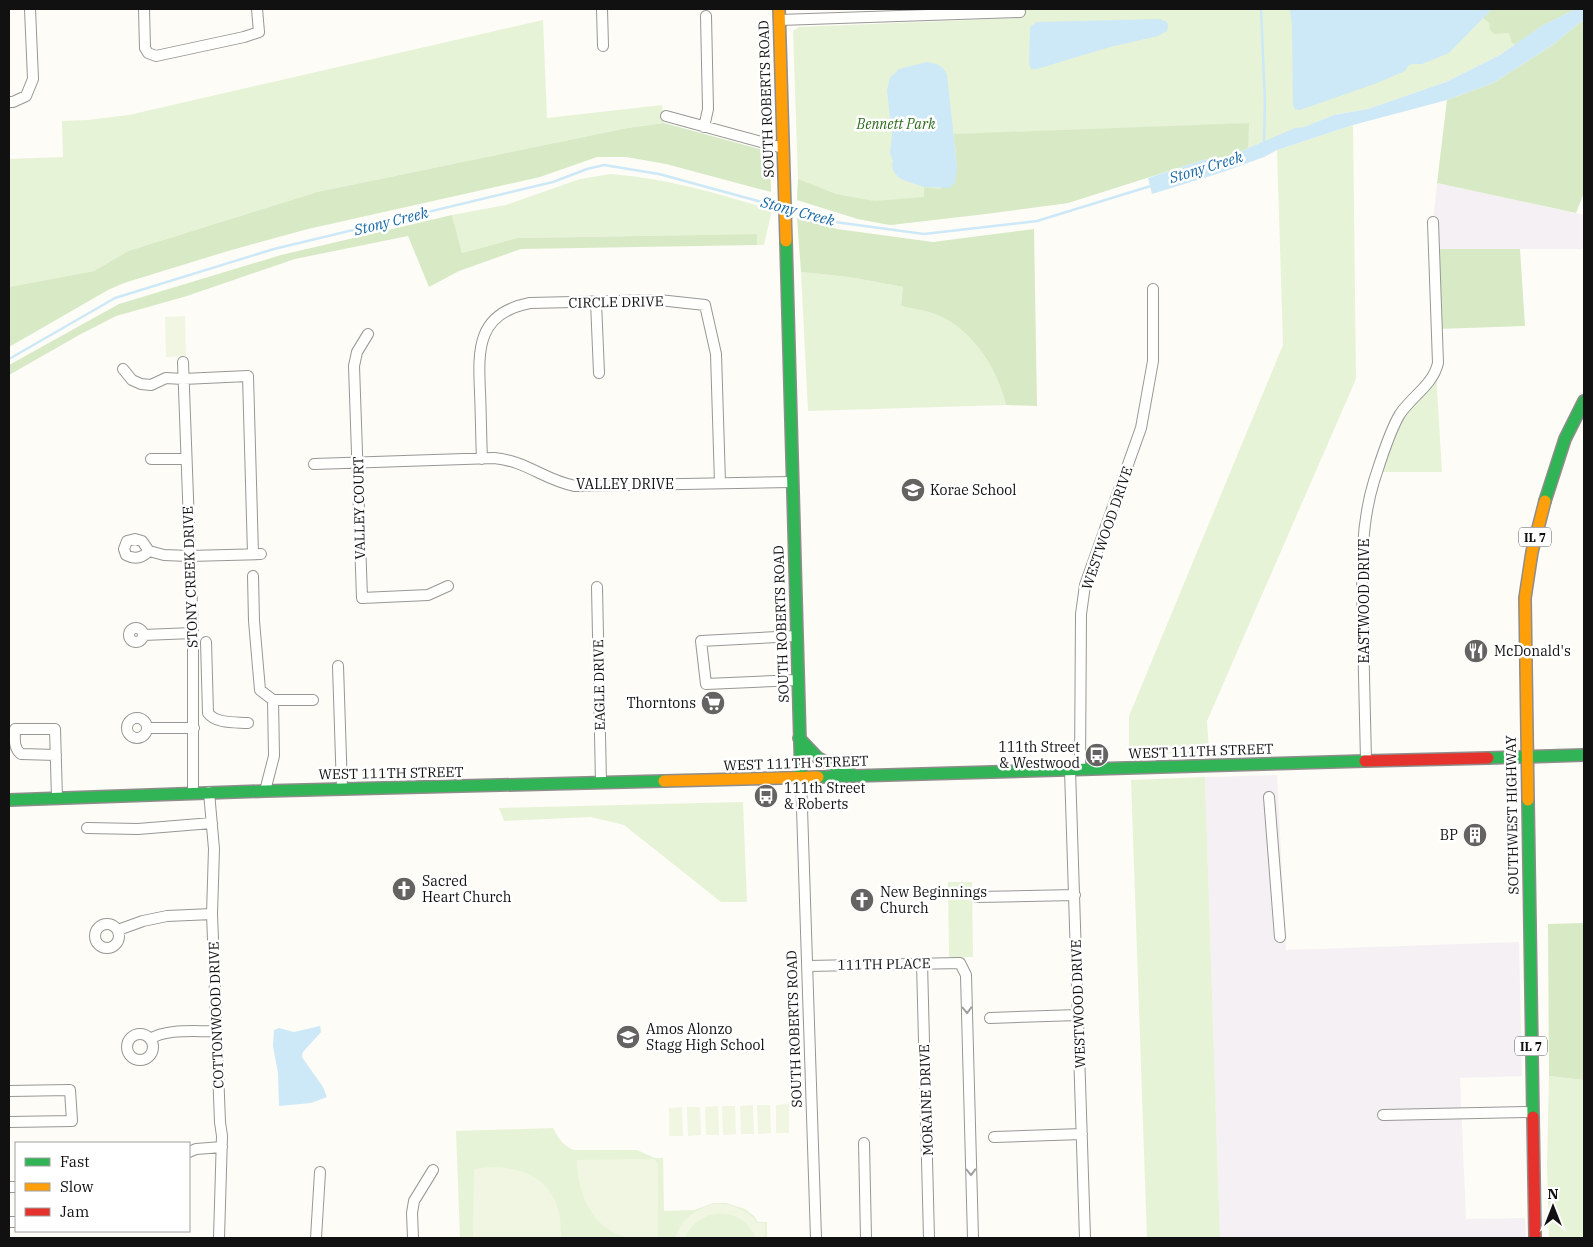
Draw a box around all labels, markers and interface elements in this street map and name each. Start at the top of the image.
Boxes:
street label: SOUTH ROBERTS ROAD [754,20,778,178]
park label: Bennett Park [856,115,936,133]
water label: Stony Creek [1166,147,1245,187]
water label: Stony Creek [758,192,837,230]
water label: Stony Creek [351,203,430,240]
street label: CIRCLE DRIVE [568,292,664,312]
street label: VALLEY COURT [349,456,369,560]
street label: WESTWOOD DRIVE [1077,464,1137,592]
street label: VALLEY DRIVE [576,475,674,493]
school or university icon: Korae School [900,477,926,503]
place label: Korae School [930,481,1016,499]
street label: STONY CREEK DRIVE [179,506,201,648]
road number: IL 7 [1519,528,1551,546]
street label: EASTWOOD DRIVE [1355,538,1373,664]
street label: SOUTH ROBERTS ROAD [769,545,793,703]
restaurant icon: McDonald's [1463,638,1489,664]
street label: EAGLE DRIVE [589,639,609,731]
place label: McDonald's [1494,642,1571,660]
supermarket icon: Thorntons [700,690,726,716]
place label: Thorntons [626,694,696,712]
street label: SOUTHWEST HIGHWAY [1502,735,1522,895]
place label: 111th Street & Westwood [999,738,1080,772]
street label: WEST 111TH STREET [1128,739,1274,763]
bus stop icon: 111th Street & Westwood [1084,742,1110,768]
street label: WEST 111TH STREET [723,751,869,775]
street label: WEST 111TH STREET [318,763,464,783]
place label: 111th Street & Roberts [784,779,866,813]
bus stop icon: 111th Street & Roberts [753,783,779,809]
building icon: BP [1462,822,1488,848]
place label: BP [1440,826,1458,844]
place label: Sacred Heart Church [422,872,512,906]
church icon: Sacred Heart Church [391,876,417,902]
place label: New Beginnings Church [880,883,987,917]
church icon: New Beginnings Church [849,887,875,913]
street label: WESTWOOD DRIVE [1067,939,1089,1069]
street label: COTTONWOOD DRIVE [204,941,228,1089]
street label: SOUTH ROBERTS ROAD [782,950,806,1108]
street label: 111TH PLACE [837,954,931,974]
one-way arrow [962,1006,972,1014]
place label: Amos Alonzo Stagg High School [646,1020,765,1054]
school or university icon: Amos Alonzo Stagg High School [615,1024,641,1050]
road number: IL 7 [1515,1036,1547,1056]
street label: MORAINE DRIVE [915,1044,937,1156]
legend [15,1142,190,1232]
text: Fast [60,1152,90,1171]
one-way arrow [966,1168,976,1176]
text: Slow [60,1177,94,1196]
north arrow [1528,1182,1578,1232]
text: N [1547,1185,1559,1203]
text: Jam [60,1202,89,1221]

